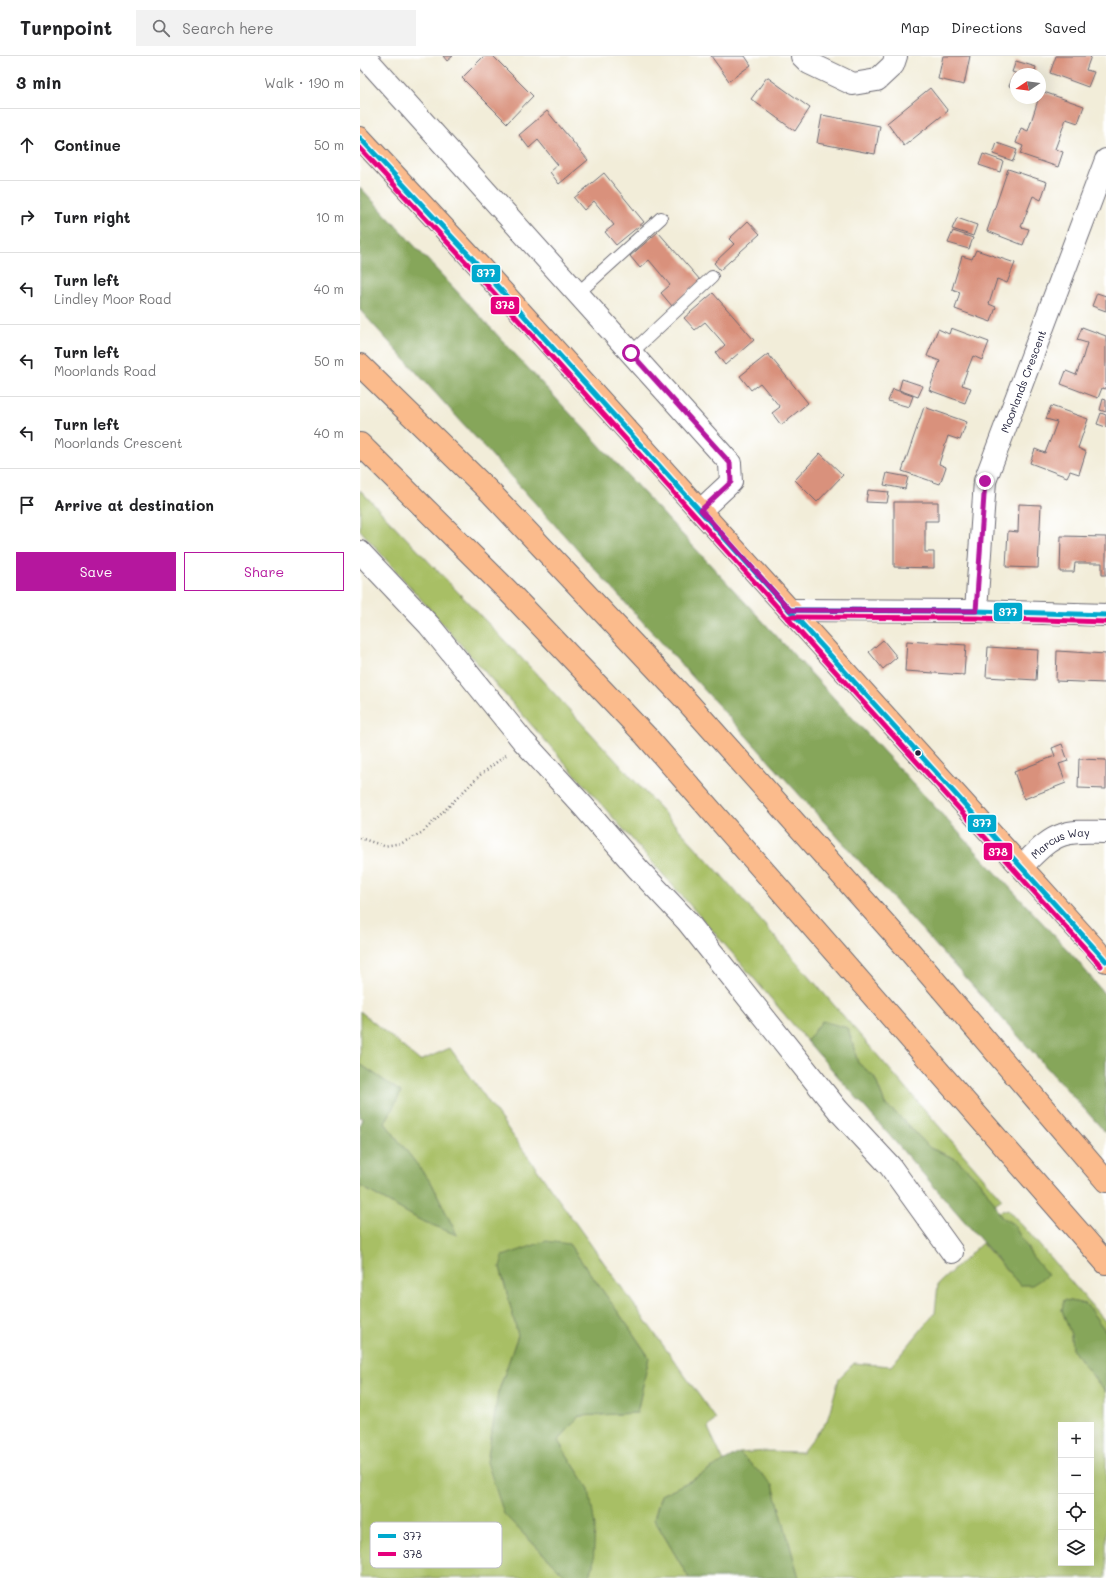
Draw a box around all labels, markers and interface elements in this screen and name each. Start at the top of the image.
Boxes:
search box [136,10,416,46]
text: Turnpoint [20,15,112,40]
icon: search [150,17,172,39]
text: Search here [182,18,273,38]
text: Map [901,18,929,37]
text: Directions [951,18,1022,37]
text: Saved [1044,18,1086,37]
north arrow [1010,68,1046,104]
text: 3 min [16,71,61,93]
text: Walk · 190 m [264,74,344,91]
icon: ahead [16,134,38,156]
text: Continue [54,135,121,155]
text: 50 m [314,136,344,153]
icon: right [16,206,38,228]
text: Turn right [54,207,131,227]
text: 10 m [316,208,344,225]
line badge: 377 [471,264,501,283]
text: 377 [477,265,495,280]
text: Turn left [54,270,119,290]
icon: left [16,278,38,300]
text: 40 m [314,280,344,297]
text: Lindley Moor Road [54,290,171,307]
line badge: 378 [490,296,520,315]
text: 378 [495,297,515,312]
street label: Moorlands Crescent [996,327,1049,435]
text: Turn left [54,342,119,362]
route start [622,344,640,362]
icon: left [16,350,38,372]
text: 50 m [314,352,344,369]
text: Moorlands Road [54,362,156,379]
text: Turn left [54,414,119,434]
icon: left [16,422,38,444]
text: 40 m [314,424,344,441]
text: Moorlands Crescent [54,434,182,451]
route end [976,472,994,490]
icon: arrive [16,494,38,516]
text: Arrive at destination [54,495,214,515]
button: Save [16,552,176,591]
button: Share [184,552,344,591]
line badge: 377 [993,602,1023,622]
text: 377 [999,604,1017,619]
unlabelled marker [913,748,923,758]
line badge: 377 [967,814,997,833]
text: 377 [973,815,991,830]
street label: Marcus Way [1027,824,1090,862]
line badge: 378 [983,842,1013,861]
text: 378 [988,844,1008,859]
map controls [1058,1422,1094,1566]
button: + [1058,1422,1094,1458]
button: − [1058,1458,1094,1494]
button: locate [1058,1494,1094,1530]
legend [370,1522,502,1568]
text: 377 [403,1528,422,1543]
button: layers [1058,1530,1094,1566]
text: 378 [403,1546,423,1561]

